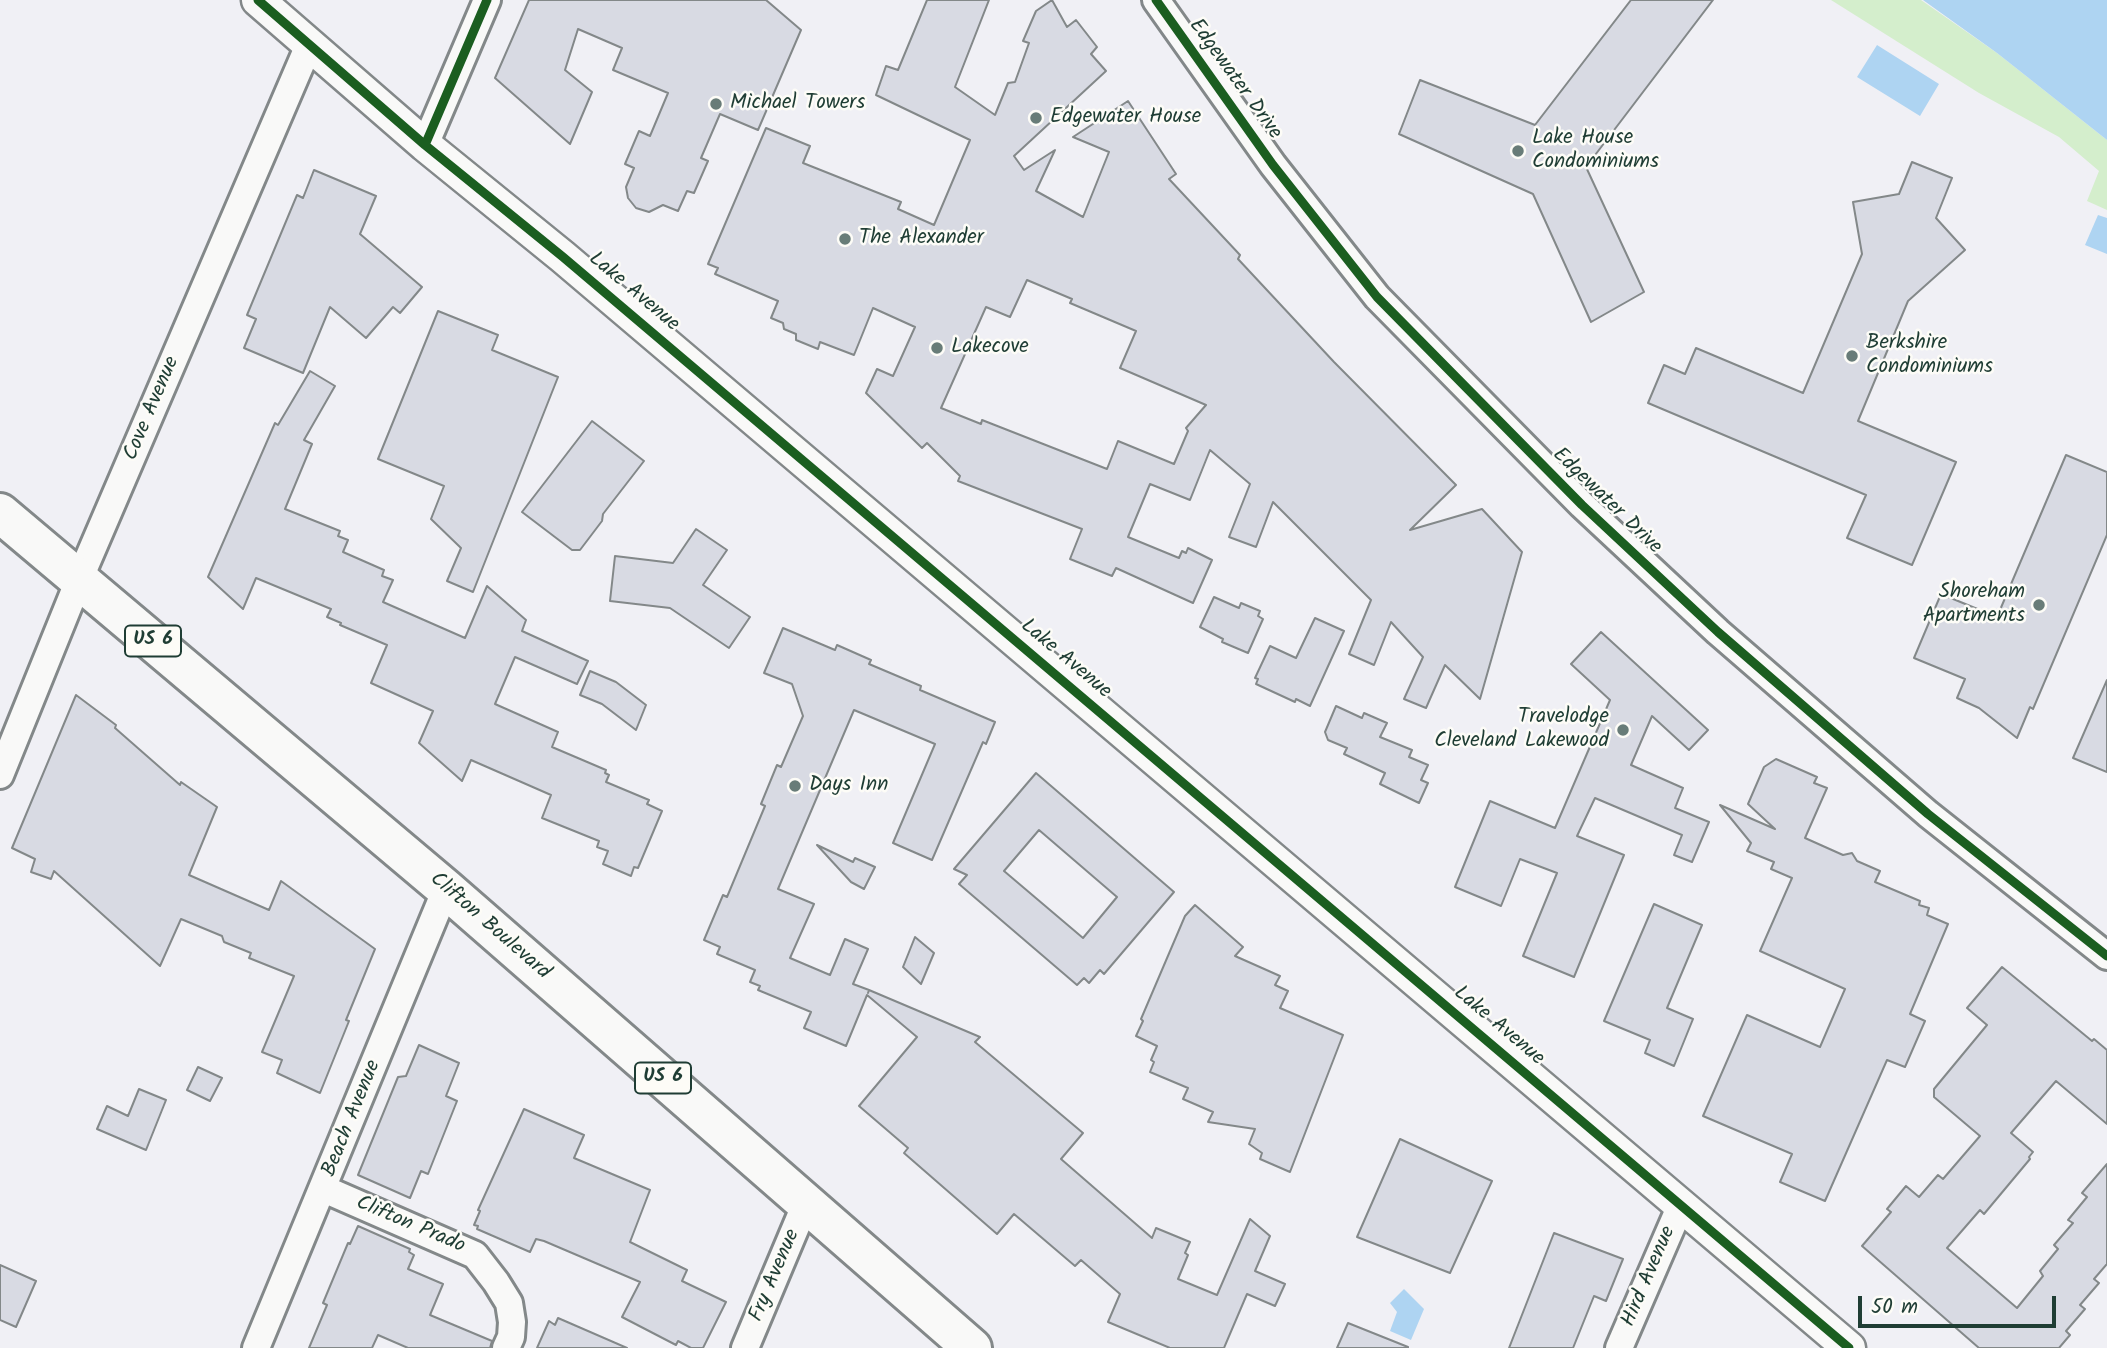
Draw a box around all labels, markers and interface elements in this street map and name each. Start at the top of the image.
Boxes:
street label: Edgewater Drive [1182,15,1286,145]
place label: Michael Towers [730,91,865,117]
marker: Michael Towers [708,96,724,112]
place label: Edgewater House [1050,105,1201,131]
marker: Edgewater House [1028,110,1044,126]
place label: Lake House Condominiums [1532,126,1659,176]
marker: Lake House Condominiums [1510,143,1526,159]
place label: The Alexander [859,226,984,252]
marker: The Alexander [837,231,853,247]
street label: Lake Avenue [582,248,684,338]
place label: Berkshire Condominiums [1866,331,1993,381]
place label: Lakecove [951,335,1029,361]
marker: Lakecove [929,340,945,356]
marker: Berkshire Condominiums [1844,348,1860,364]
street label: Cove Avenue [120,353,186,465]
street label: Edgewater Drive [1546,443,1666,561]
place label: Shoreham Apartments [1923,580,2025,630]
marker: Shoreham Apartments [2031,597,2047,613]
street label: Lake Avenue [1014,615,1116,705]
road number: US 6 [125,626,181,656]
place label: Travelodge Cleveland Lakewood [1434,705,1609,755]
marker: Travelodge Cleveland Lakewood [1615,722,1631,738]
place label: Days Inn [809,773,889,799]
marker: Days Inn [787,778,803,794]
street label: Clifton Boulevard [424,868,554,986]
street label: Lake Avenue [1447,982,1549,1072]
street label: Beach Avenue [318,1057,388,1181]
road number: US 6 [635,1062,691,1094]
street label: Clifton Prado [352,1192,468,1260]
street label: Hird Avenue [1618,1223,1682,1331]
street label: Fry Avenue [745,1226,807,1326]
scale bar [1862,1282,2060,1326]
text: 50 m [1871,1291,1918,1324]

